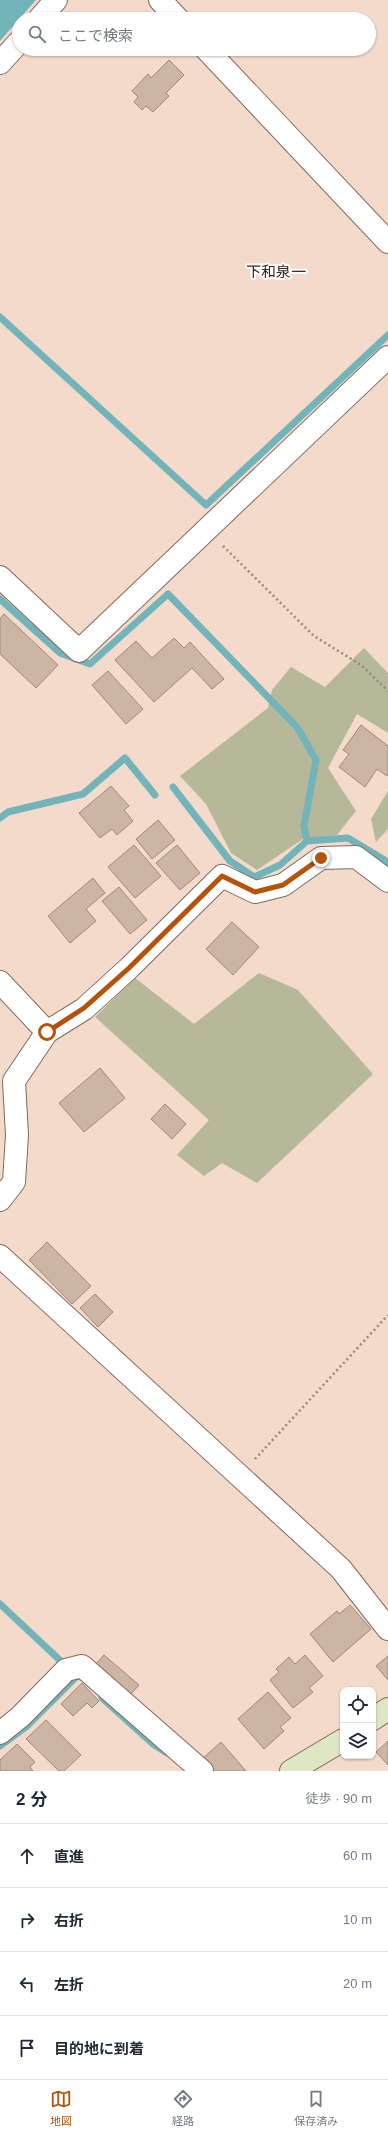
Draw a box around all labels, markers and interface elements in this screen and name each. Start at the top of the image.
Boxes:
search box [12,12,376,56]
icon: search [26,23,48,45]
text: ここで検索 [58,27,133,44]
district label: 下和泉一 [246,263,306,280]
route end [312,849,330,867]
route start [38,1023,56,1041]
map controls [340,1687,376,1759]
button: locate [340,1687,376,1723]
button: layers [340,1723,376,1759]
text: 2 分 [16,1790,47,1809]
text: 徒歩 · 90 m [306,1791,372,1806]
icon: ahead [16,1845,38,1867]
text: 直進 [54,1848,84,1865]
text: 60 m [343,1848,372,1863]
icon: right [16,1909,38,1931]
text: 右折 [54,1912,84,1929]
text: 10 m [343,1912,372,1927]
icon: left [16,1973,38,1995]
text: 左折 [54,1976,84,1993]
text: 20 m [343,1976,372,1991]
icon: arrive [16,2037,38,2059]
text: 目的地に到着 [54,2040,144,2057]
tab: 地図 [50,2088,72,2128]
tab: 経路 [172,2088,194,2128]
tab: 保存済み [294,2088,338,2128]

